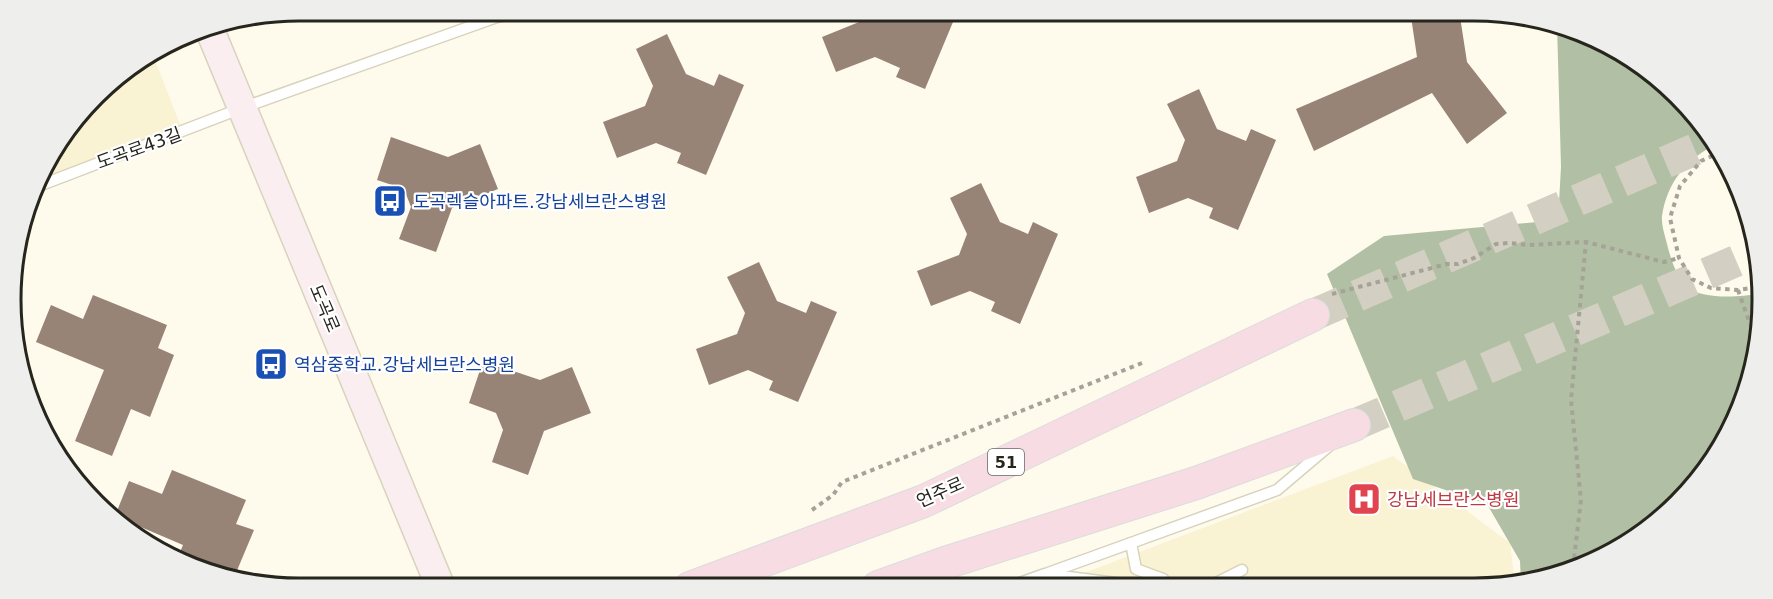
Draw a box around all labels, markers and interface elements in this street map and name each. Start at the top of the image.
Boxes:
street label: 도곡로43길 [94,123,184,173]
bus stop icon: 도곡렉슬아파트.강남세브란스병원 [372,183,408,219]
place label: 도곡렉슬아파트.강남세브란스병원 [413,191,667,212]
street label: 도곡로 [306,281,344,335]
bus stop icon: 역삼중학교.강남세브란스병원 [253,346,289,382]
place label: 역삼중학교.강남세브란스병원 [294,354,515,375]
road number: 51 [988,449,1024,475]
street label: 언주로 [913,472,967,512]
hospital icon: 강남세브란스병원 [1346,481,1382,517]
place label: 강남세브란스병원 [1387,489,1519,510]

